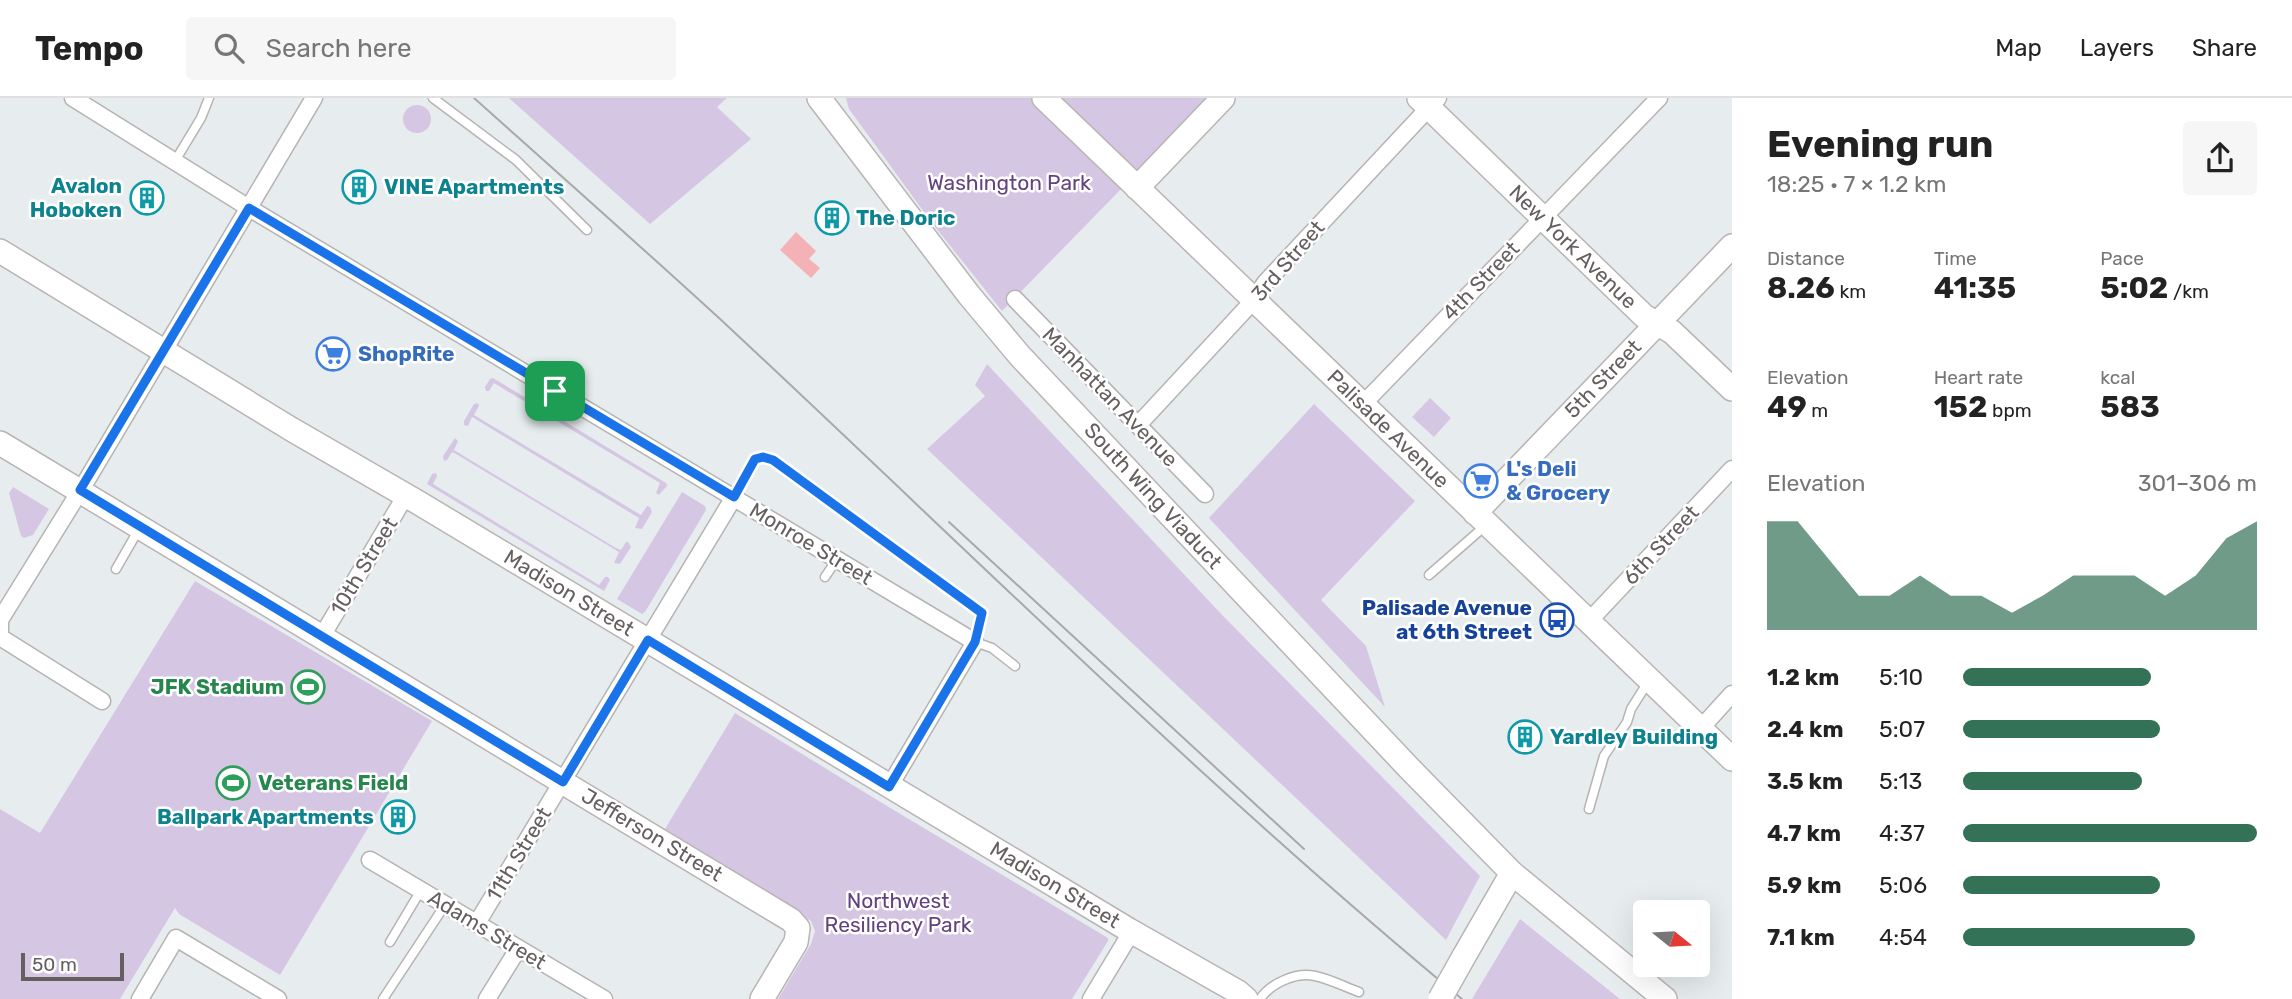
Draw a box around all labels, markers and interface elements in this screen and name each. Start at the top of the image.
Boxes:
search box [186,17,676,80]
text: Tempo [35,29,144,68]
icon: search [210,29,248,67]
text: Search here [266,33,412,64]
text: Map [1995,34,2042,62]
text: Layers [2080,34,2154,62]
text: Share [2192,34,2257,62]
text: Evening run [1767,121,1993,167]
button: share [2183,121,2257,195]
building icon: VINE Apartments [340,168,378,206]
park label: Washington Park [927,170,1091,195]
text: 18:25 · 7 × 1.2 km [1767,170,1946,198]
place label: Avalon Hoboken [30,173,122,222]
place label: VINE Apartments [384,174,564,199]
building icon: Avalon Hoboken [128,179,166,217]
street label: New York Avenue [1504,179,1642,314]
building icon: The Doric [813,199,851,237]
place label: The Doric [856,205,955,230]
street label: 3rd Street [1246,215,1329,306]
street label: 4th Street [1437,236,1524,325]
text: Distance [1767,247,1845,270]
text: Time [1934,247,1977,270]
text: Pace [2100,247,2144,270]
text: 8.26 [1767,270,1835,306]
text: 41:35 [1934,270,2016,306]
text: 5:02 [2100,270,2168,306]
text: km [1835,280,1866,303]
text: /km [2168,280,2209,303]
street label: Manhattan Avenue [1037,322,1183,472]
street label: 5th Street [1559,334,1646,423]
supermarket icon: ShopRite [314,335,352,373]
place label: ShopRite [358,341,454,366]
pin [525,361,585,421]
street label: Palisade Avenue [1322,364,1454,493]
text: Elevation [1767,366,1848,389]
text: Heart rate [1934,366,2023,389]
text: kcal [2100,366,2135,389]
icon: arrive [536,372,574,410]
text: 49 [1767,389,1807,425]
text: 152 [1934,389,1987,425]
text: 583 [2100,389,2160,425]
text: m [1807,399,1828,422]
text: bpm [1987,399,2032,422]
street label: South Wing Viaduct [1079,417,1228,574]
place label: L's Deli & Grocery [1506,456,1611,505]
supermarket icon: L's Deli & Grocery [1462,462,1500,500]
text: Elevation [1767,469,1866,497]
text: 301–306 m [2138,469,2257,497]
street label: Monroe Street [745,497,877,590]
street label: 6th Street [1618,500,1704,590]
street label: 10th Street [325,513,402,619]
street label: Madison Street [500,544,639,641]
place label: Palisade Avenue at 6th Street [1362,595,1532,644]
bus stop icon: Palisade Avenue at 6th Street [1538,601,1576,639]
text: 1.2 km [1767,663,1839,691]
text: 5:10 [1879,663,1923,691]
sports icon: JFK Stadium [289,668,327,706]
place label: JFK Stadium [151,674,284,699]
text: 2.4 km [1767,715,1843,743]
text: 5:07 [1879,715,1925,743]
building icon: Yardley Building [1506,718,1544,756]
place label: Yardley Building [1550,724,1718,749]
sports icon: Veterans Field [214,764,252,802]
text: 3.5 km [1767,767,1843,795]
text: 5:13 [1879,767,1922,795]
place label: Veterans Field [258,770,408,795]
street label: Jefferson Street [577,783,727,887]
building icon: Ballpark Apartments [379,798,417,836]
street label: 11th Street [481,802,556,905]
place label: Ballpark Apartments [157,804,374,829]
text: 4.7 km [1767,819,1841,847]
text: 4:37 [1879,819,1925,847]
street label: Madison Street [986,836,1125,933]
text: 5.9 km [1767,871,1842,899]
text: 5:06 [1879,871,1927,899]
street label: Adams Street [424,885,551,975]
park label: Northwest Resiliency Park [825,888,972,937]
north arrow [1633,900,1710,976]
map controls [1633,900,1710,977]
text: 7.1 km [1767,923,1835,951]
text: 4:54 [1879,923,1927,951]
scale bar [21,950,124,982]
text: 50 m [32,953,77,976]

